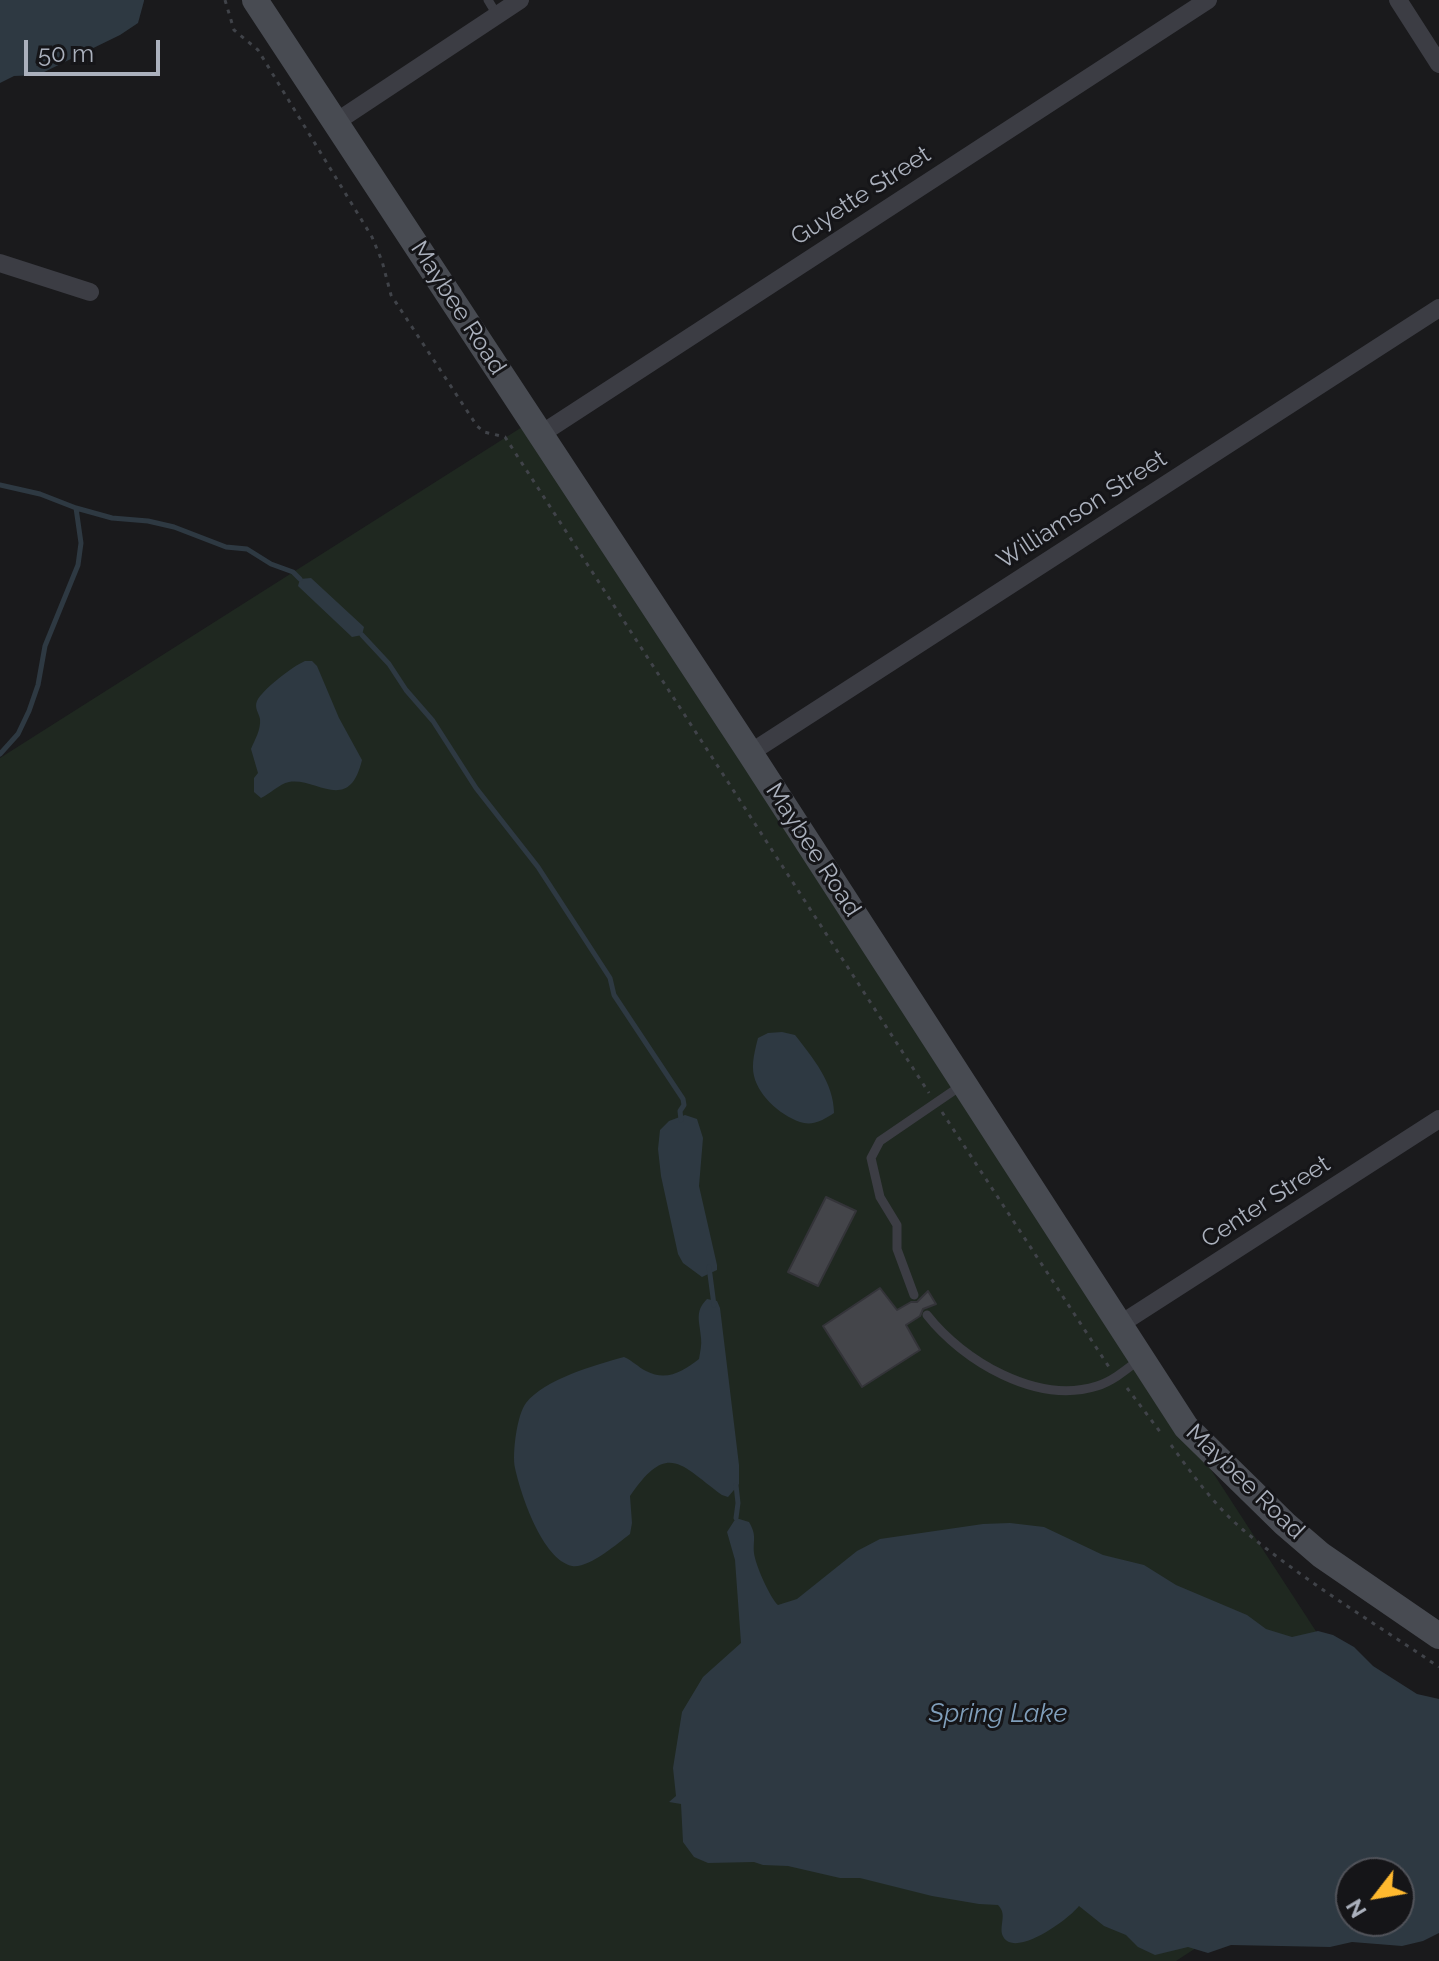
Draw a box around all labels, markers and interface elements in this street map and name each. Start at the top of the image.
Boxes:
scale bar [28,24,164,74]
text: 50 m [38,39,94,68]
street label: Guyette Street [786,140,936,252]
street label: Maybee Road [404,236,512,380]
street label: Williamson Street [992,444,1172,576]
street label: Maybee Road [759,778,867,922]
street label: Center Street [1196,1150,1336,1254]
street label: Maybee Road [1180,1418,1310,1546]
water label: Spring Lake [929,1698,1067,1730]
north arrow [1335,1857,1415,1937]
text: N [1341,1894,1372,1922]

